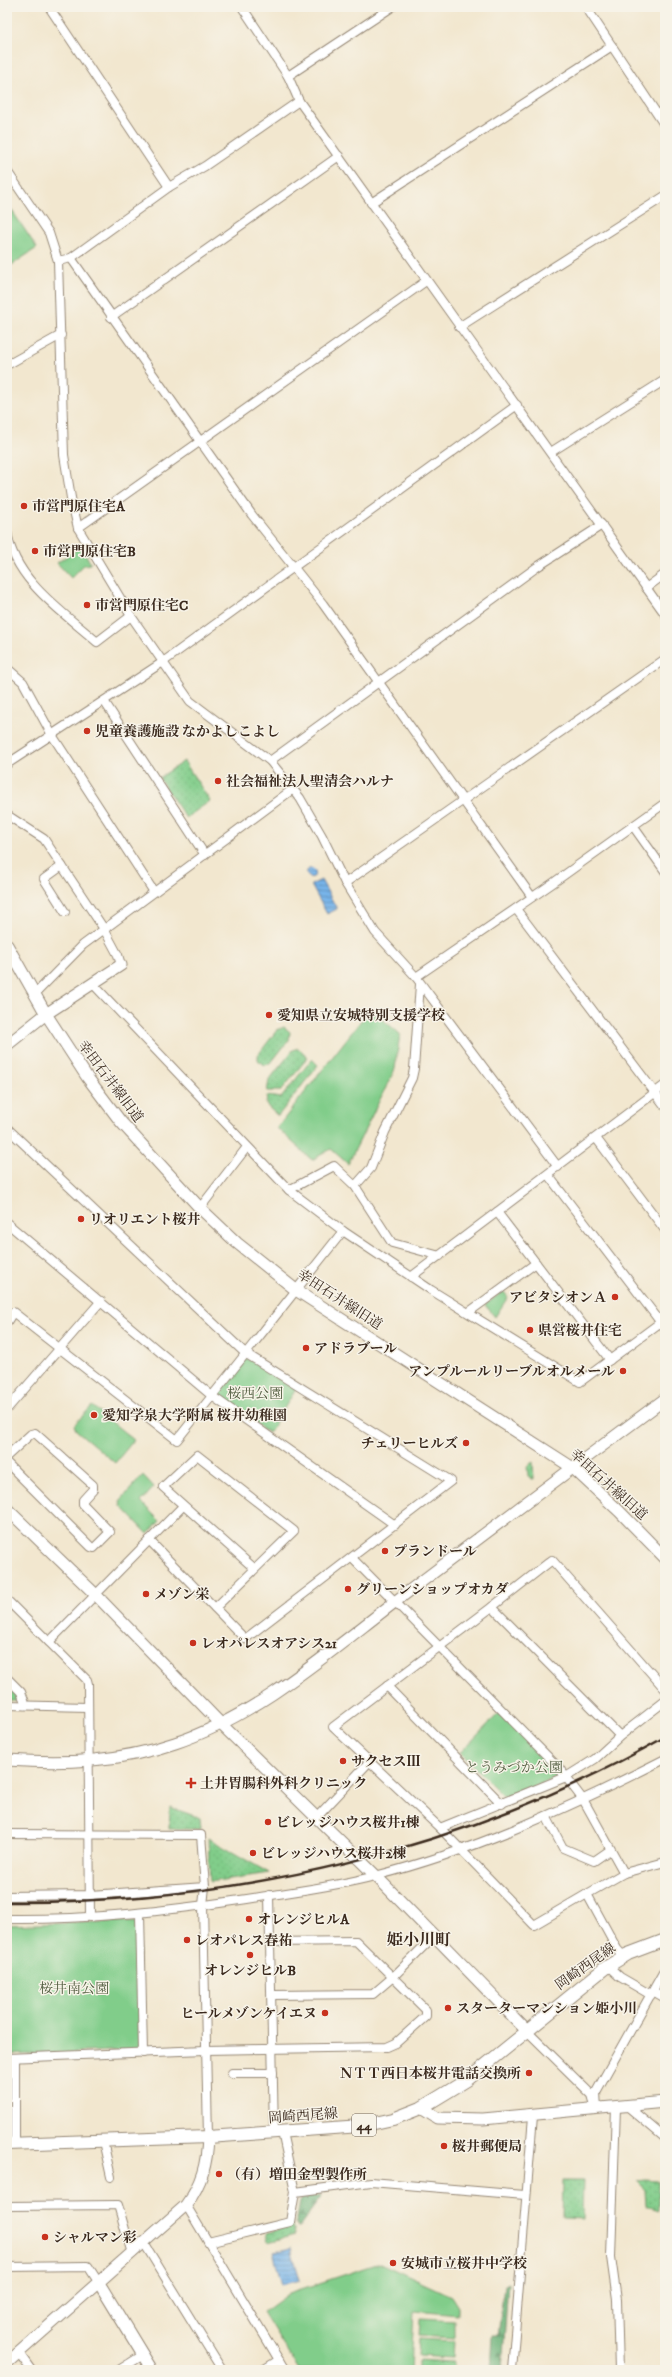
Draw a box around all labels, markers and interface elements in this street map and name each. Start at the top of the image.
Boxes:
place label: 市営門原住宅A [32,498,126,516]
marker: 市営門原住宅A [19,501,29,511]
place label: 市営門原住宅B [43,543,136,561]
marker: 市営門原住宅B [30,546,40,556]
place label: 市営門原住宅C [95,597,188,615]
marker: 市営門原住宅C [82,600,92,610]
place label: 児童養護施設 なかよしこよし [95,723,280,741]
marker: 児童養護施設 なかよしこよし [82,726,92,736]
place label: 社会福祉法人聖清会ハルナ [226,773,394,791]
marker: 社会福祉法人聖清会ハルナ [213,776,223,786]
place label: 愛知県立安城特別支援学校 [277,1007,445,1025]
marker: 愛知県立安城特別支援学校 [264,1010,274,1020]
street label: 幸田石井線旧道 [74,1037,147,1126]
place label: リオリエント桜井 [89,1211,201,1229]
marker: リオリエント桜井 [76,1214,86,1224]
street label: 幸田石井線旧道 [293,1266,385,1334]
place label: アビタシオンＡ [509,1289,607,1307]
marker: アビタシオンＡ [610,1292,620,1302]
place label: 県営桜井住宅 [538,1322,622,1340]
marker: 県営桜井住宅 [525,1325,535,1335]
place label: アドラブール [314,1340,397,1358]
marker: アドラブール [301,1343,311,1353]
place label: アンプルールリーブルオルメール [408,1363,615,1381]
marker: アンプルールリーブルオルメール [618,1366,628,1376]
park label: 桜西公園 [227,1385,283,1403]
place label: 愛知学泉大学附属 桜井幼稚園 [102,1407,287,1425]
marker: 愛知学泉大学附属 桜井幼稚園 [89,1410,99,1420]
place label: チェリーヒルズ [361,1435,458,1453]
marker: チェリーヒルズ [461,1438,471,1448]
street label: 幸田石井線旧道 [566,1445,651,1524]
place label: プランドール [393,1543,477,1561]
marker: プランドール [380,1546,390,1556]
place label: グリーンショップオカダ [356,1581,509,1599]
marker: グリーンショップオカダ [343,1584,353,1594]
place label: メゾン栄 [154,1586,210,1604]
marker: メゾン栄 [141,1589,151,1599]
place label: レオパレスオアシス21 [201,1635,337,1653]
marker: レオパレスオアシス21 [188,1638,198,1648]
place label: サクセスⅢ [351,1753,420,1771]
marker: サクセスⅢ [338,1756,348,1766]
park label: とうみづか公園 [465,1759,563,1777]
place label: 土井胃腸科外科クリニック [200,1775,367,1793]
marker: 土井胃腸科外科クリニック [185,1777,197,1789]
place label: ビレッジハウス桜井1棟 [276,1814,420,1832]
marker: ビレッジハウス桜井1棟 [263,1817,273,1827]
place label: ビレッジハウス桜井2棟 [261,1845,406,1863]
marker: ビレッジハウス桜井2棟 [248,1848,258,1858]
place label: オレンジヒルA [257,1911,350,1929]
marker: オレンジヒルA [244,1914,254,1924]
district label: 姫小川町 [387,1930,451,1950]
place label: レオパレス春祐 [195,1932,292,1950]
marker: レオパレス春祐 [182,1935,192,1945]
street label: 岡崎西尾線 [552,1939,619,1994]
marker: オレンジヒルB [245,1950,255,1960]
place label: オレンジヒルB [204,1962,296,1980]
park label: 桜井南公園 [39,1980,109,1998]
place label: スターターマンション姫小川 [456,2000,637,2018]
marker: スターターマンション姫小川 [443,2003,453,2013]
place label: ヒールメゾンケイエヌ [181,2005,317,2023]
marker: ヒールメゾンケイエヌ [320,2008,330,2018]
place label: ＮＴＴ西日本桜井電話交換所 [339,2065,521,2083]
marker: ＮＴＴ西日本桜井電話交換所 [524,2068,534,2078]
street label: 岡崎西尾線 [268,2105,339,2127]
road number: 44 [352,2114,376,2136]
place label: 桜井郵便局 [452,2138,522,2156]
marker: 桜井郵便局 [439,2141,449,2151]
place label: （有）増田金型製作所 [227,2166,367,2184]
marker: （有）増田金型製作所 [214,2169,224,2179]
place label: シャルマン彩 [53,2229,137,2247]
marker: シャルマン彩 [40,2232,50,2242]
place label: 安城市立桜井中学校 [401,2255,527,2273]
marker: 安城市立桜井中学校 [388,2258,398,2268]

